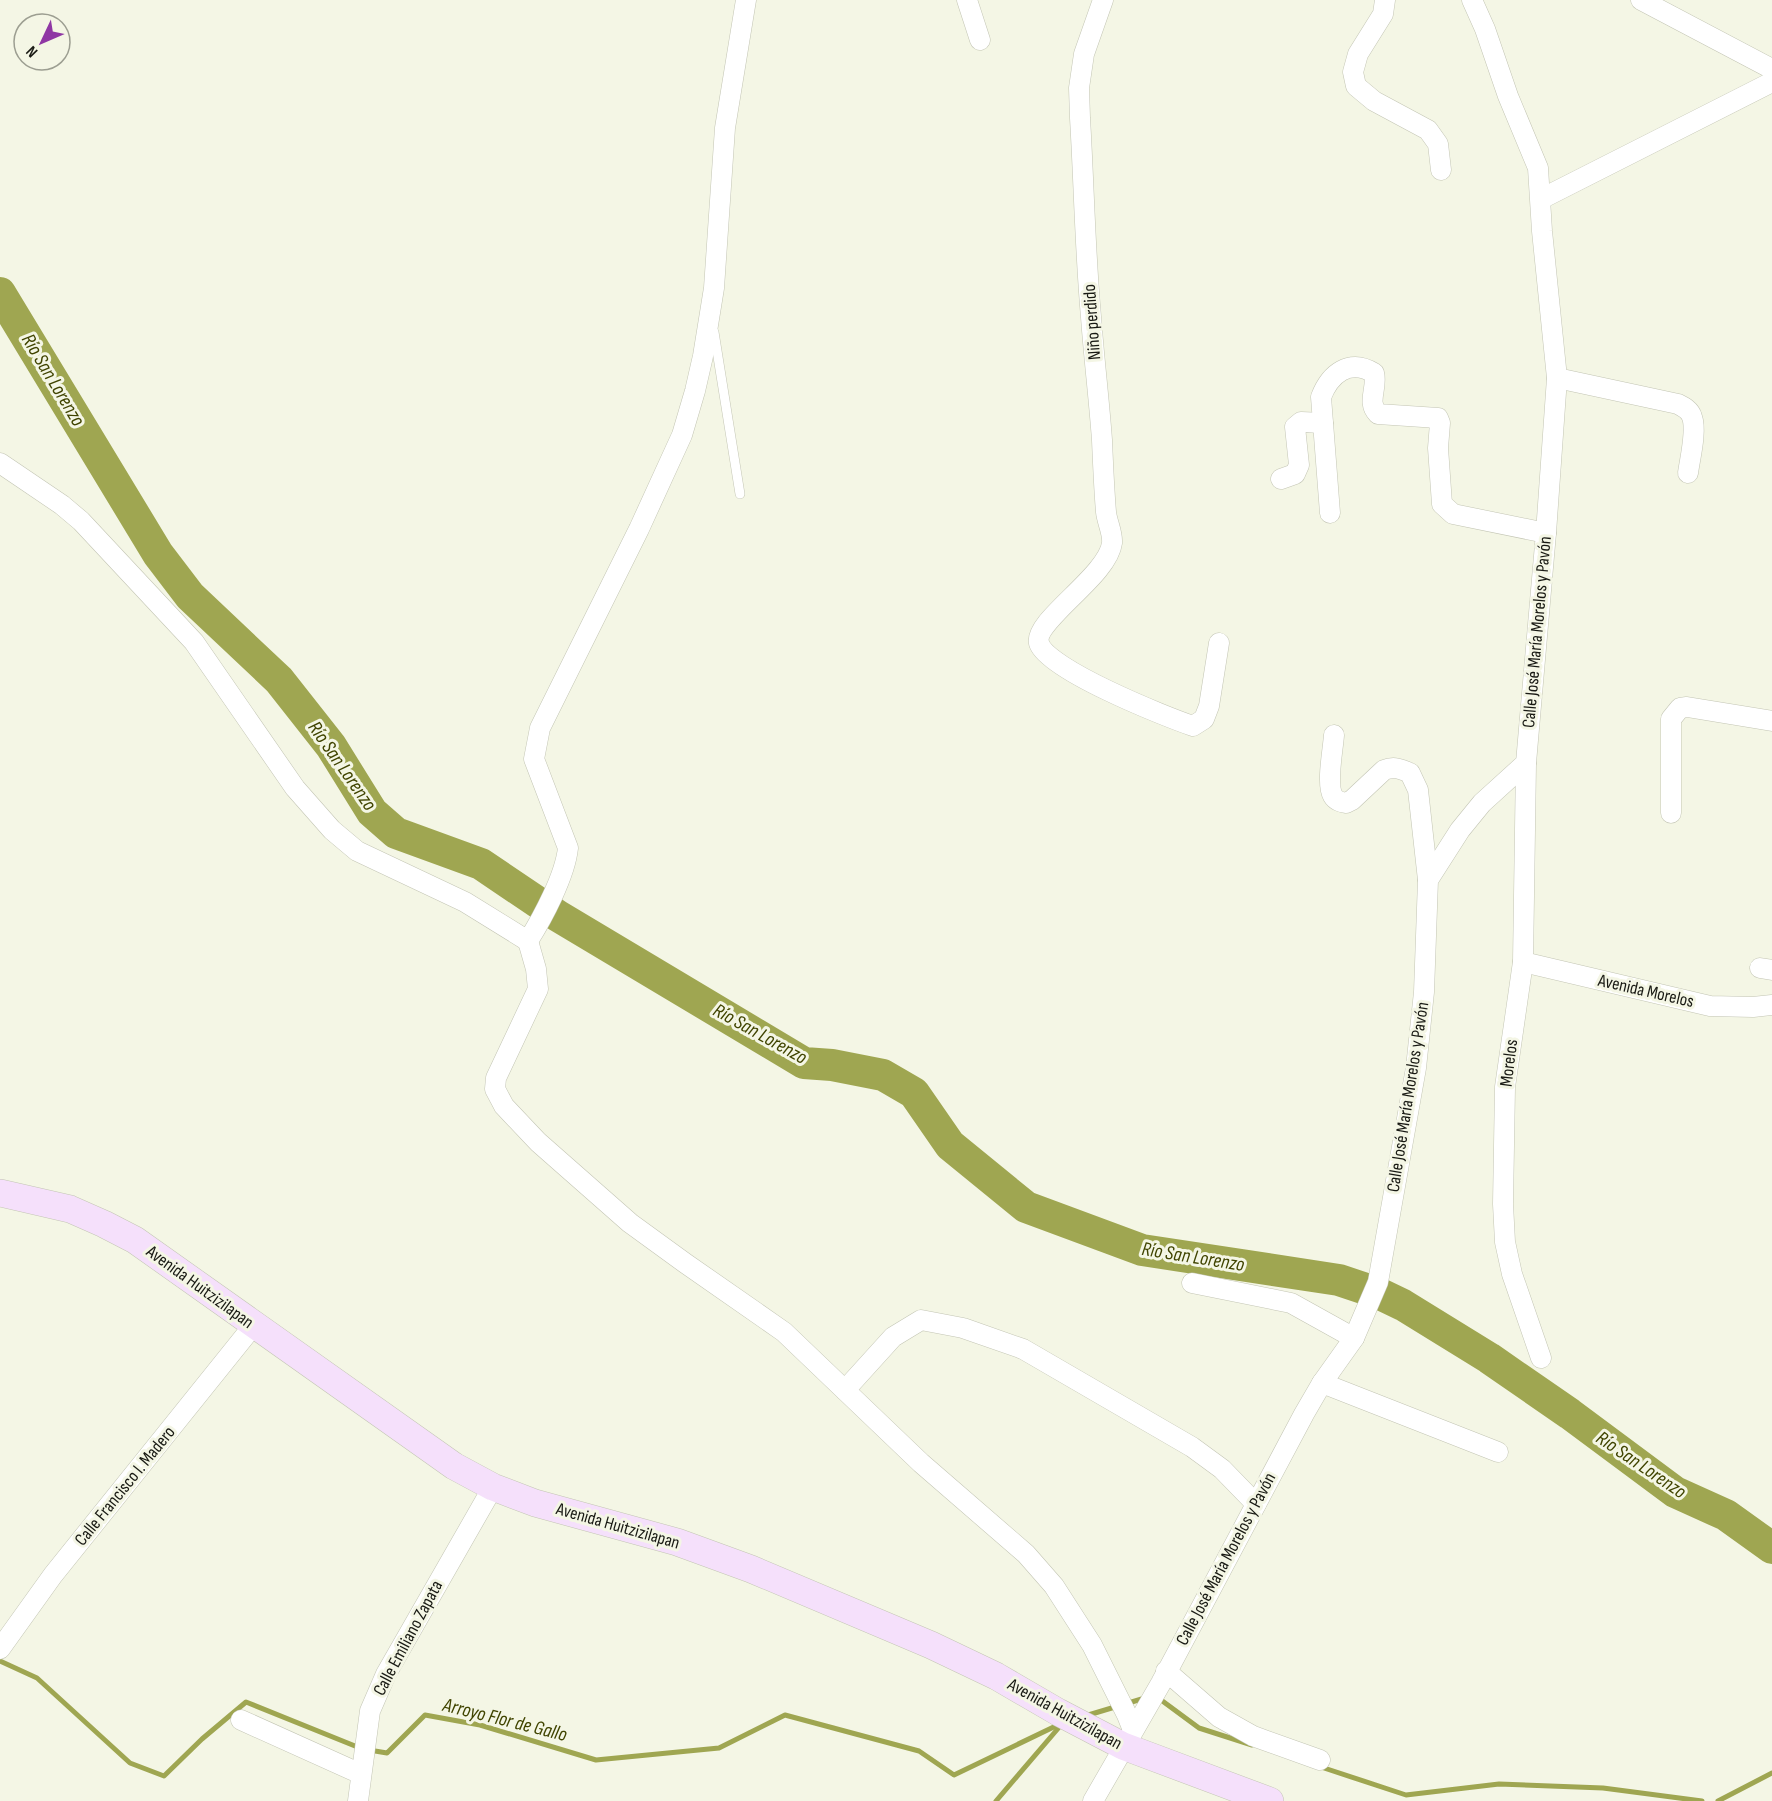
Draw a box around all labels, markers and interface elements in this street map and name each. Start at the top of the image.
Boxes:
north arrow [12,12,72,72]
text: N [22,42,42,61]
street label: Niño perdido [1079,283,1105,361]
water label: Río San Lorenzo [16,329,90,431]
street label: Calle José María Morelos y Pavón [1518,535,1556,729]
water label: Río San Lorenzo [302,717,382,815]
street label: Avenida Morelos [1595,970,1696,1012]
water label: Río San Lorenzo [709,998,811,1070]
street label: Calle José María Morelos y Pavón [1383,1000,1433,1194]
street label: Morelos [1496,1038,1522,1088]
water label: Río San Lorenzo [1140,1237,1246,1277]
street label: Avenida Huitzizilapan [141,1240,258,1333]
street label: Calle Francisco I. Madero [70,1422,180,1550]
water label: Río San Lorenzo [1591,1426,1691,1504]
street label: Calle José María Morelos y Pavón [1172,1469,1280,1649]
street label: Avenida Huitzizilapan [553,1498,682,1554]
street label: Calle Emiliano Zapata [369,1577,447,1699]
street label: Avenida Huitzizilapan [1003,1673,1126,1754]
water label: Arroyo Flor de Gallo [440,1693,569,1747]

